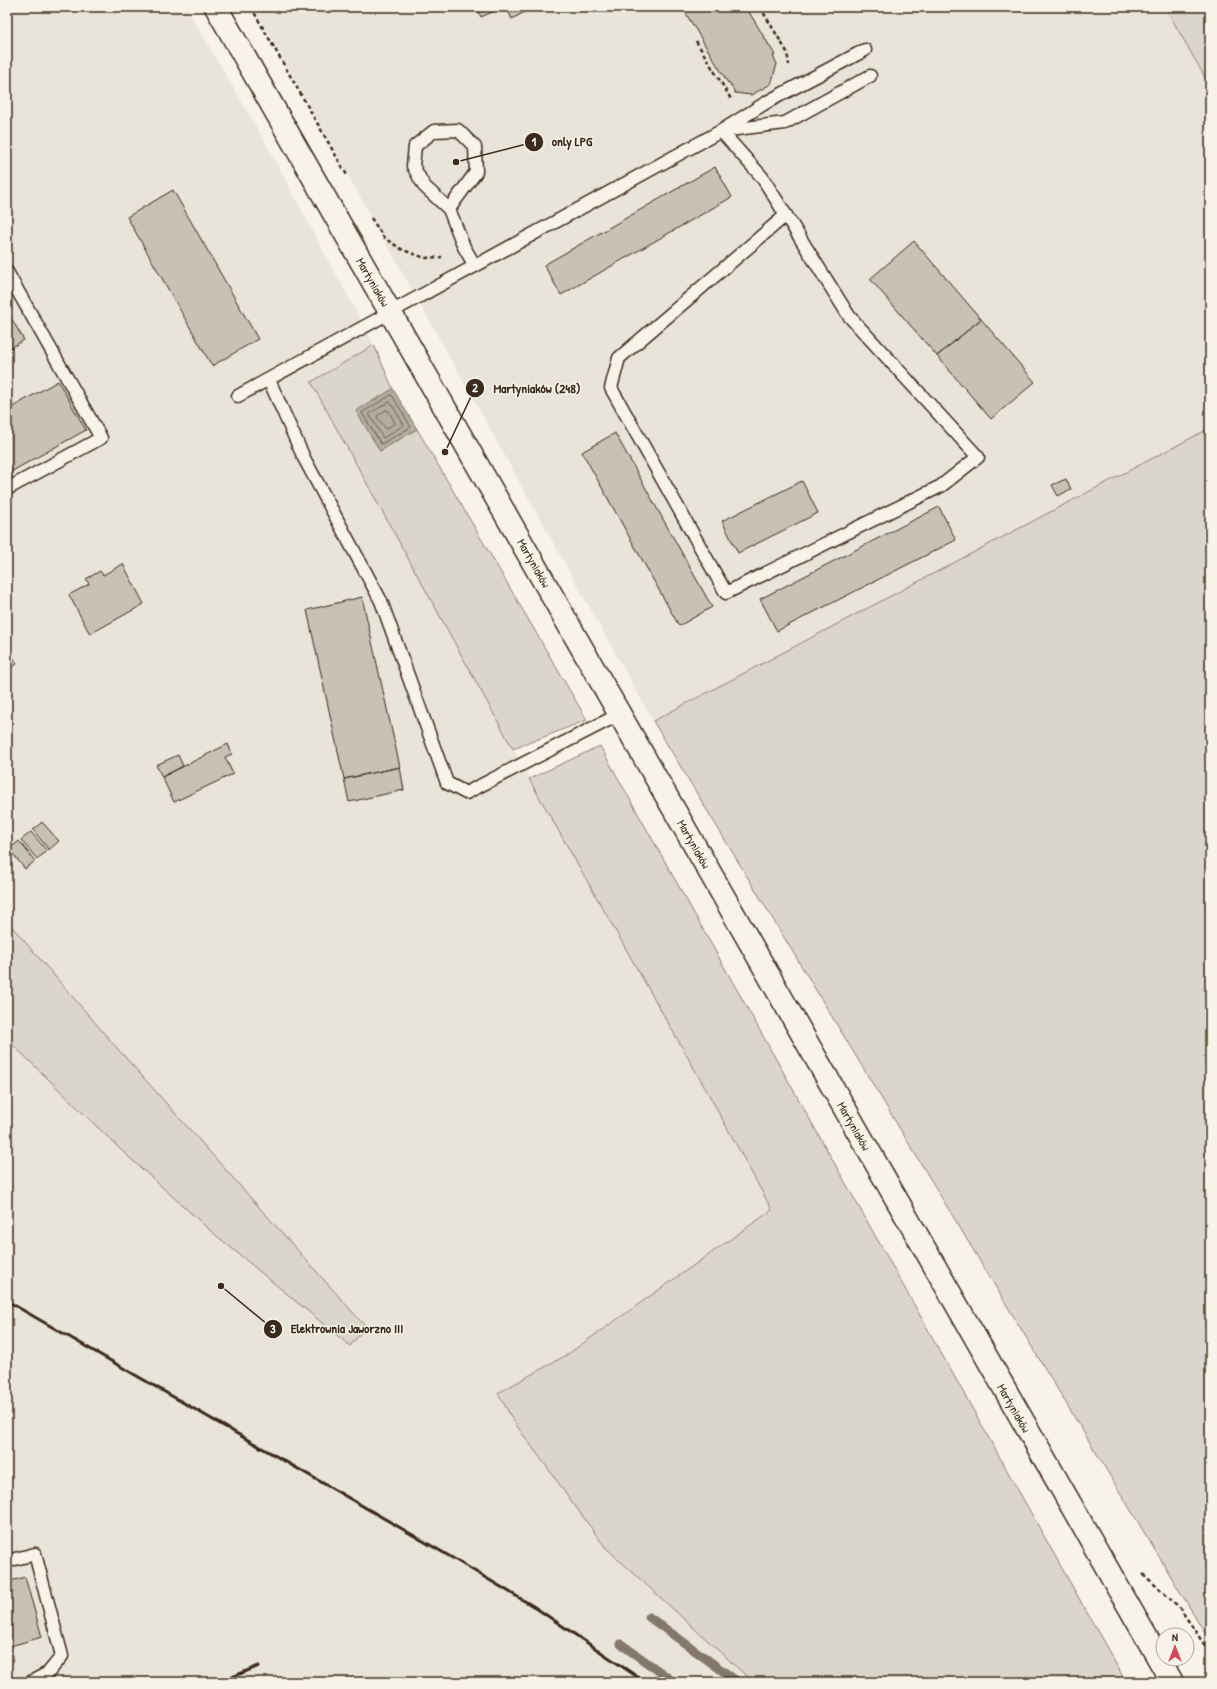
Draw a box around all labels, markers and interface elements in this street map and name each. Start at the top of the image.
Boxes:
callout: only LPG [524,129,600,154]
text: only LPG [552,132,593,151]
text: 1 [532,133,537,150]
street label: Martyniaków [352,254,394,310]
callout: Martyniaków (248) [465,376,588,401]
text: 2 [472,379,478,396]
text: Martyniaków (248) [494,379,581,398]
street label: Martyniaków [513,535,555,591]
street label: Martyniaków [673,816,715,872]
street label: Martyniaków [833,1098,875,1154]
callout: Elektrownia Jaworzno III [263,1316,411,1341]
text: Elektrownia Jaworzno III [291,1319,403,1337]
text: 3 [270,1320,276,1337]
street label: Martyniaków [993,1380,1035,1436]
north arrow [1155,1627,1195,1667]
text: N [1172,1630,1178,1644]

